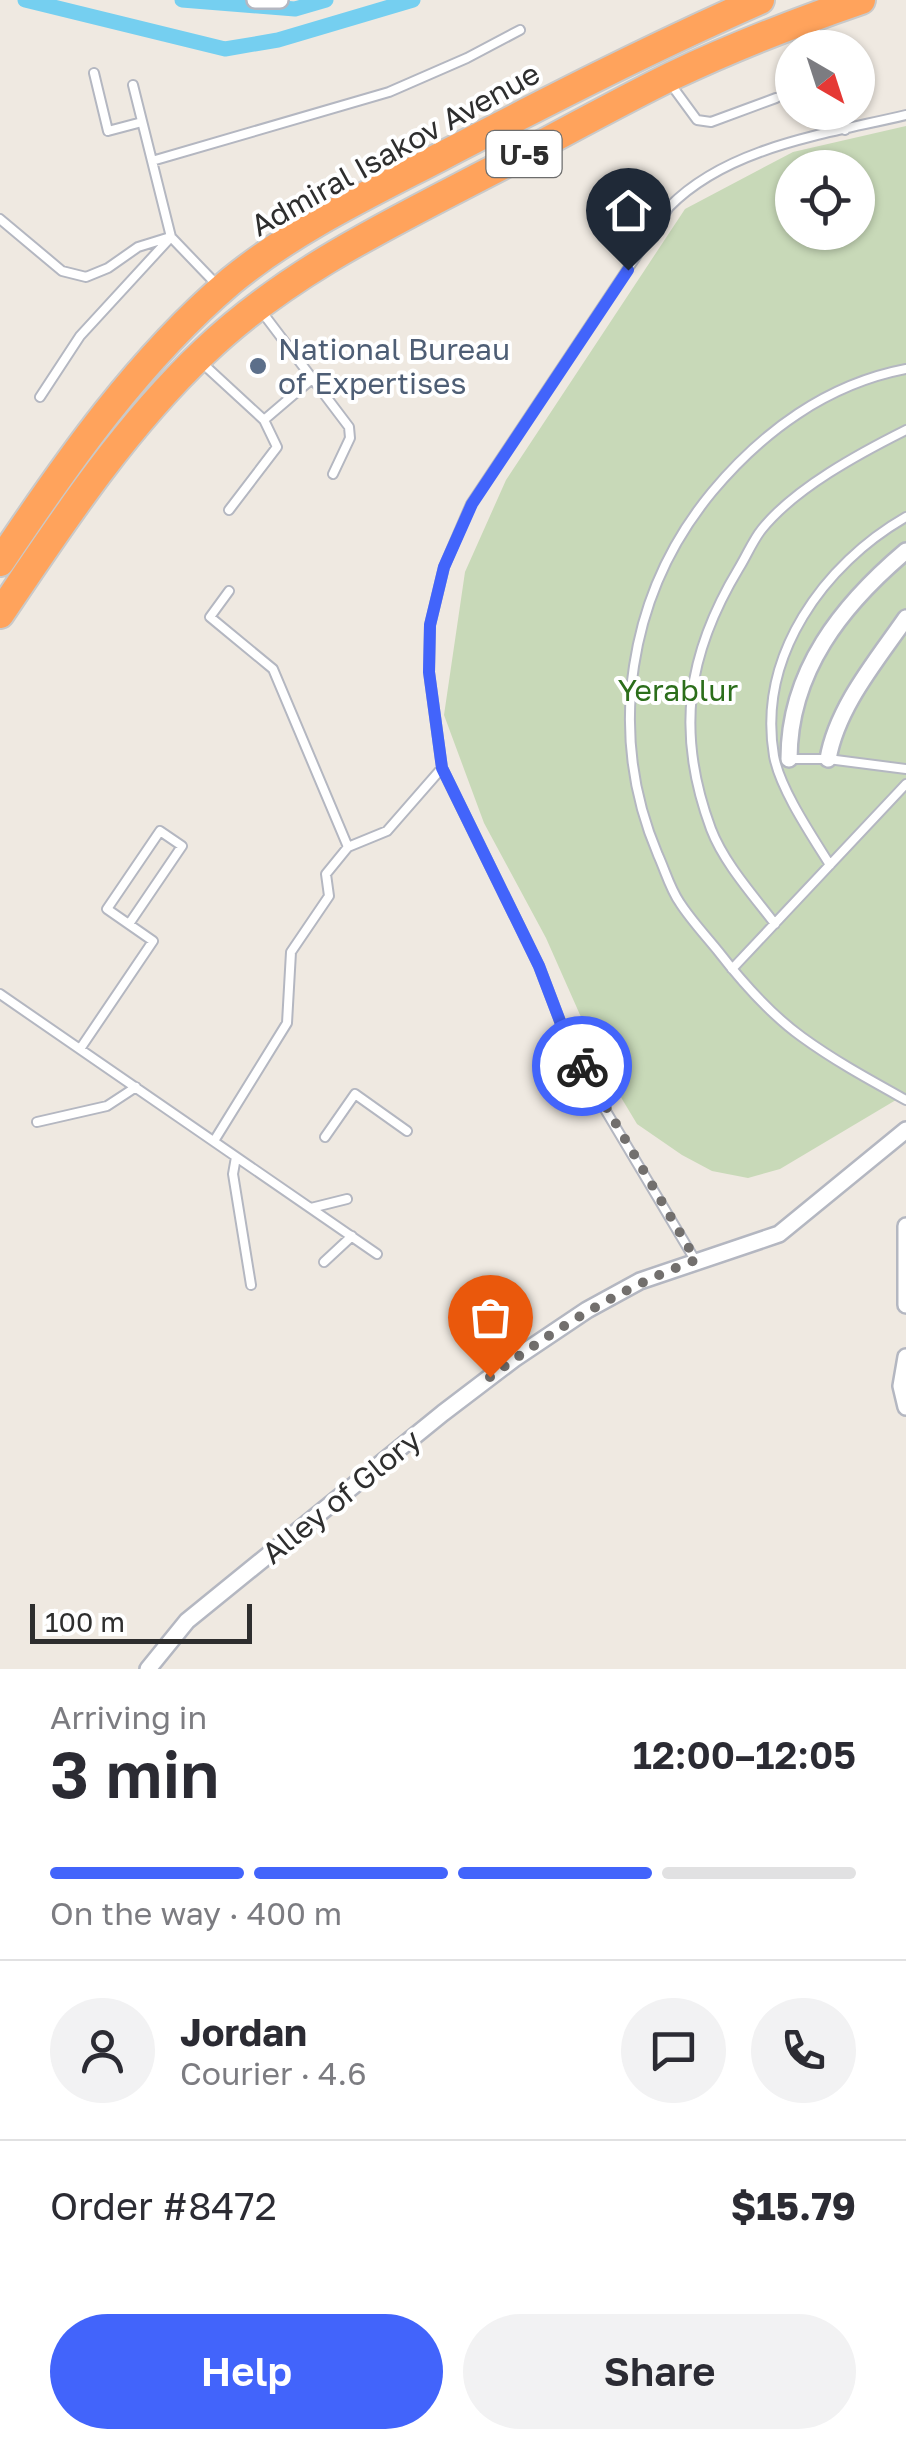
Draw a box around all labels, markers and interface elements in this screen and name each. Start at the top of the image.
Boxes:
north arrow [775,30,875,130]
map controls [775,30,875,250]
street label: Admiral Isakov Avenue [244,55,546,243]
road number: Մ-5 [486,131,562,177]
button: locate [775,150,875,250]
pin [586,168,671,271]
icon: home [601,183,656,238]
place label: National Bureau of Expertises [278,331,510,401]
marker: National Bureau of Expertises [247,355,269,377]
park label: Yerablur [618,672,739,708]
courier [532,1016,632,1116]
icon: bike [555,1039,610,1094]
pin [448,1275,533,1378]
icon: bag [463,1290,518,1345]
street label: Alley of Glory [254,1421,428,1571]
scale bar [30,1599,252,1644]
text: 100 m [45,1605,125,1638]
text: Arriving in [50,1698,207,1736]
text: 12:00–12:05 [633,1732,856,1777]
text: 3 min [50,1734,219,1812]
text: On the way · 400 m [50,1894,342,1932]
button: person [50,1998,155,2103]
button: chat [621,1998,726,2103]
button: phone [751,1998,856,2103]
text: Jordan [180,2009,307,2054]
text: Courier · 4.6 [180,2054,367,2092]
text: Order #8472 [50,2183,277,2228]
text: $15.79 [731,2183,856,2228]
button: Help [50,2314,443,2429]
button: Share [463,2314,856,2429]

